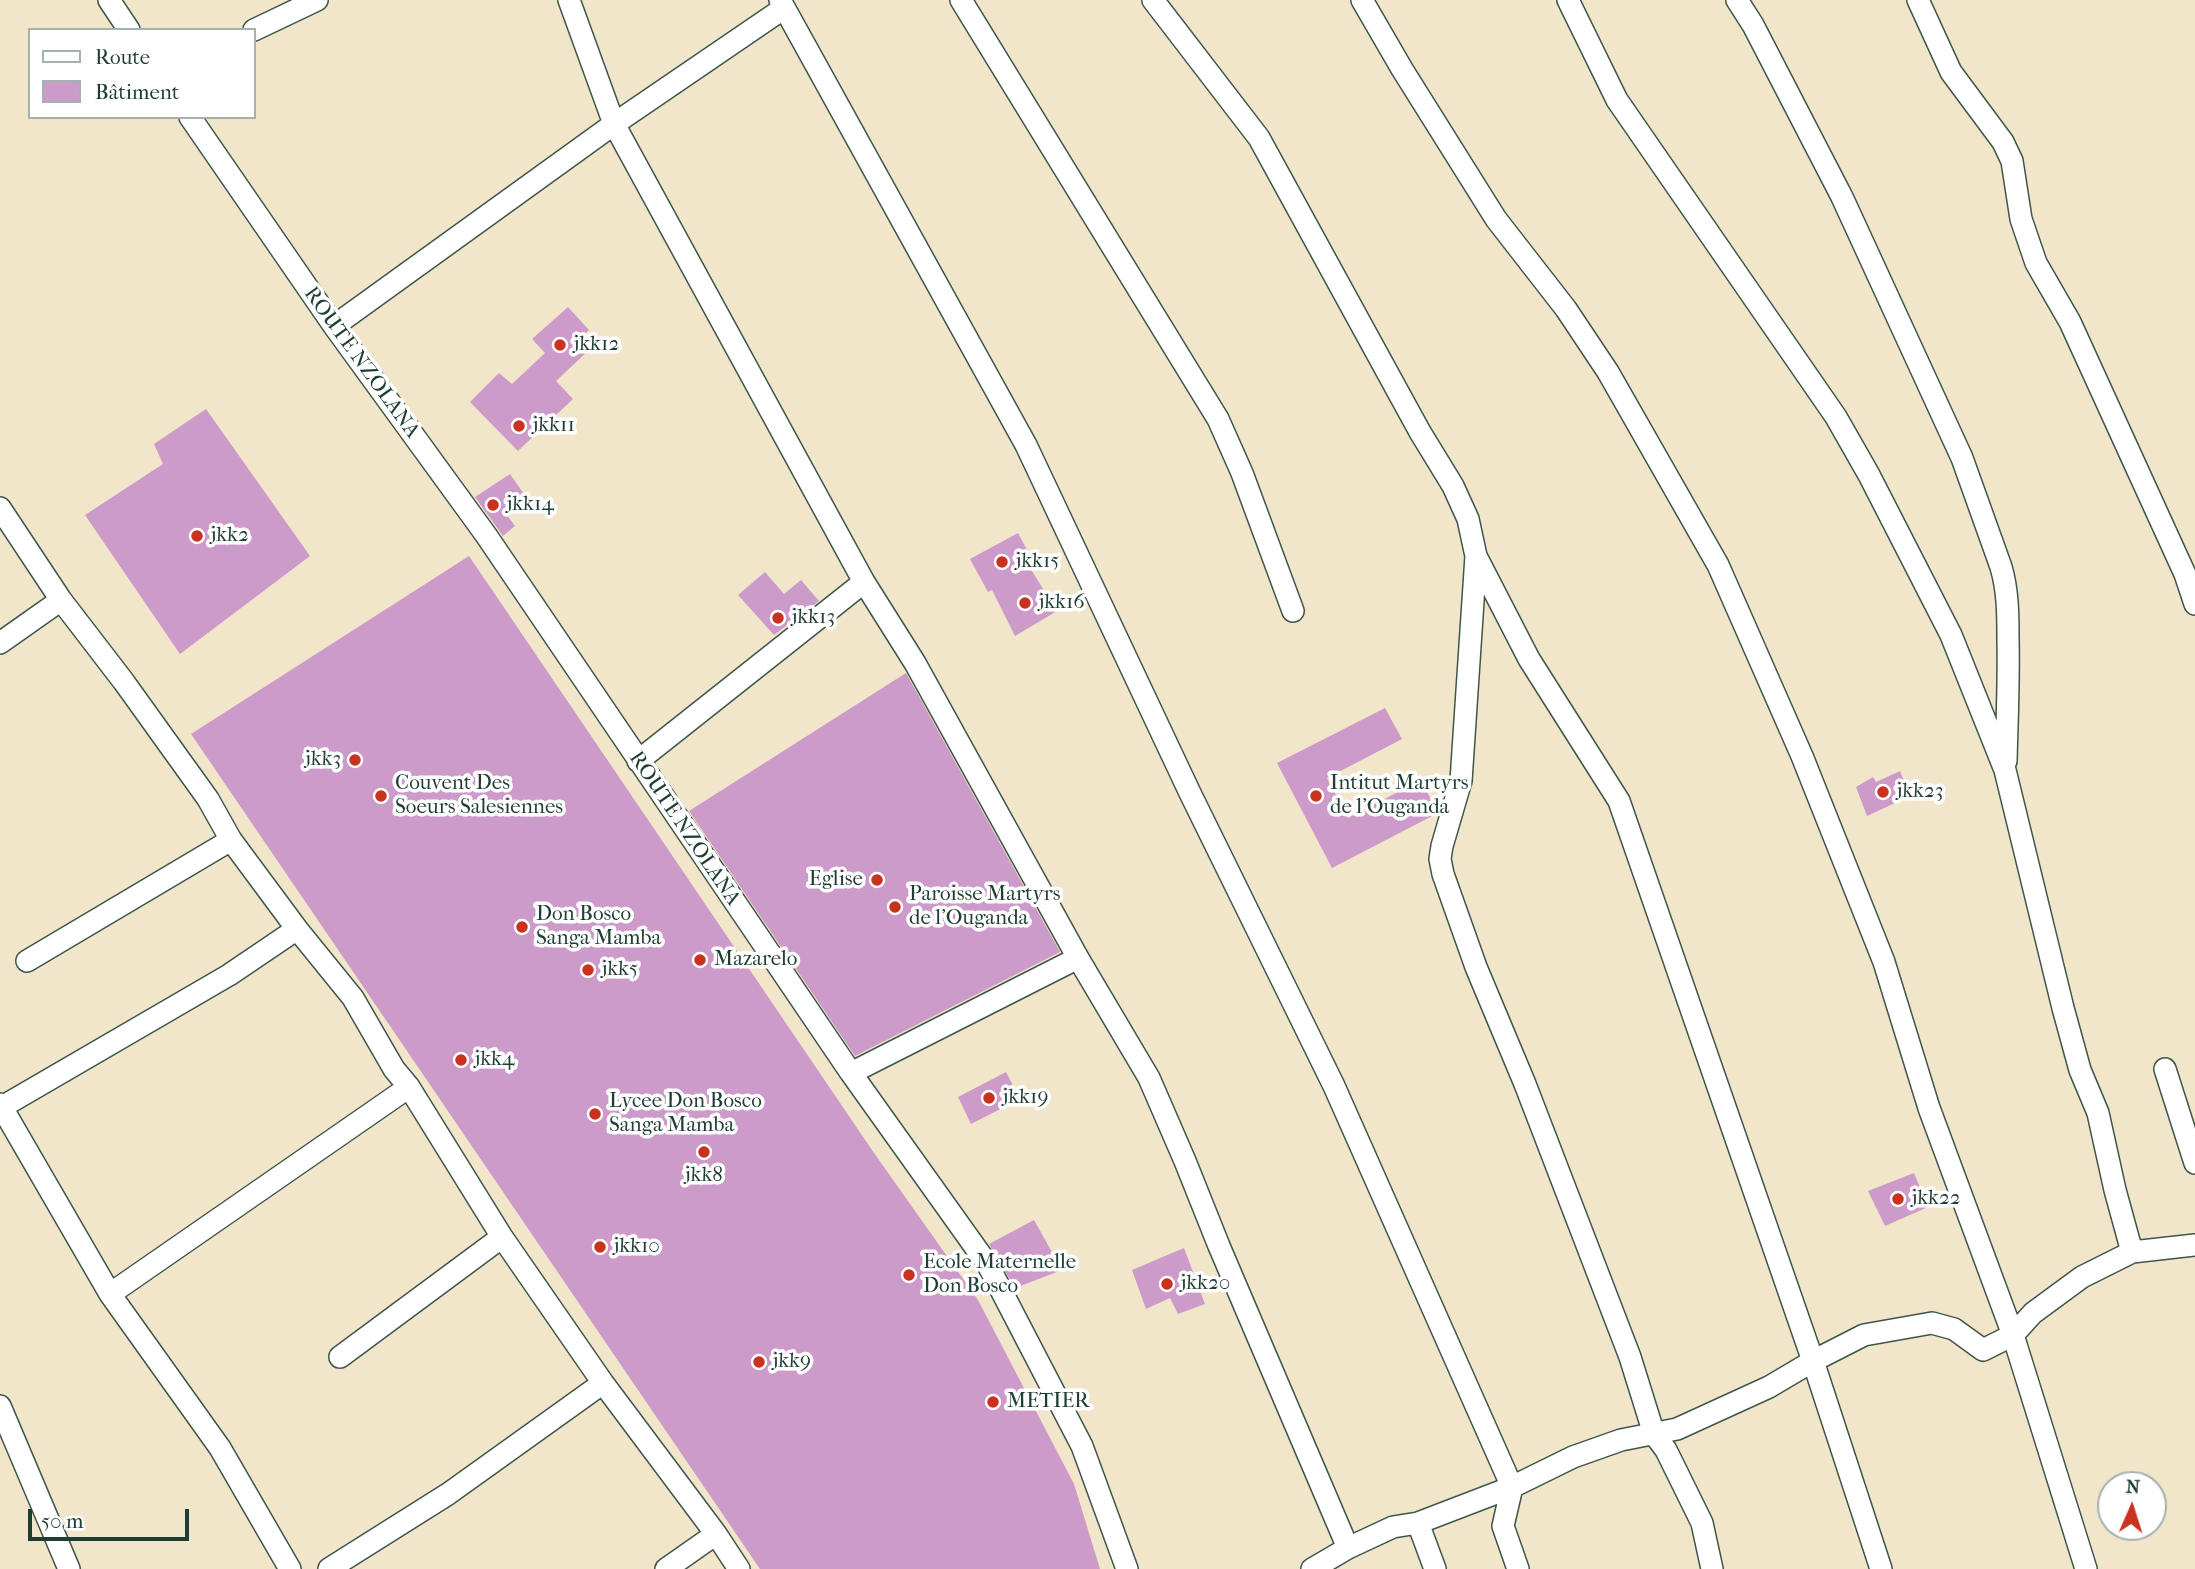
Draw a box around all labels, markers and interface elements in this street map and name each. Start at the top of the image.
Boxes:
legend [28,28,256,119]
text: Route [95,45,150,69]
text: Bâtiment [95,80,179,104]
street label: ROUTE NZOLANA [298,282,424,444]
place label: jkk12 [574,332,619,358]
marker: jkk12 [552,337,568,353]
place label: jkk11 [533,413,575,439]
marker: jkk11 [511,418,527,434]
place label: jkk14 [507,492,554,518]
marker: jkk14 [485,497,501,513]
place label: jkk2 [211,523,249,549]
marker: jkk2 [189,528,205,544]
place label: jkk15 [1016,549,1059,575]
marker: jkk15 [994,554,1010,570]
place label: jkk16 [1039,590,1085,616]
marker: jkk16 [1017,595,1033,611]
place label: jkk13 [792,605,835,631]
marker: jkk13 [770,610,786,626]
place label: jkk3 [305,747,341,773]
street label: ROUTE NZOLANA [623,747,745,911]
marker: jkk3 [347,752,363,768]
place label: Couvent Des Soeurs Salesiennes [395,771,563,821]
place label: Intitut Martyrs de l'Ouganda [1330,771,1468,821]
place label: jkk23 [1897,779,1943,805]
marker: jkk23 [1875,784,1891,800]
marker: Couvent Des Soeurs Salesiennes [373,788,389,804]
marker: Intitut Martyrs de l'Ouganda [1308,788,1324,804]
place label: Eglise [809,867,863,893]
marker: Eglise [869,872,885,888]
place label: Paroisse Martyrs de l'Ouganda [909,882,1060,932]
marker: Paroisse Martyrs de l'Ouganda [887,899,903,915]
place label: Don Bosco Sanga Mamba [536,902,661,952]
marker: Don Bosco Sanga Mamba [514,919,530,935]
place label: Mazarelo [714,947,797,973]
marker: Mazarelo [692,952,708,968]
place label: jkk5 [602,957,638,983]
marker: jkk5 [580,962,596,978]
place label: jkk4 [475,1047,514,1073]
marker: jkk4 [453,1052,469,1068]
place label: jkk19 [1003,1085,1048,1111]
place label: Lycee Don Bosco Sanga Mamba [609,1089,762,1139]
marker: jkk19 [981,1090,997,1106]
marker: Lycee Don Bosco Sanga Mamba [587,1106,603,1122]
marker: jkk8 [696,1144,712,1160]
place label: jkk8 [685,1163,723,1189]
place label: jkk22 [1912,1186,1961,1212]
marker: jkk22 [1890,1191,1906,1207]
place label: jkk10 [614,1234,660,1260]
marker: jkk10 [592,1239,608,1255]
place label: Ecole Maternelle Don Bosco [923,1250,1076,1300]
marker: Ecole Maternelle Don Bosco [901,1267,917,1283]
place label: jkk20 [1181,1271,1230,1297]
marker: jkk20 [1159,1276,1175,1292]
place label: jkk9 [773,1349,811,1375]
marker: jkk9 [751,1354,767,1370]
place label: METIER [1007,1389,1089,1415]
marker: METIER [985,1394,1001,1410]
north arrow [2097,1471,2167,1541]
text: N [2125,1476,2141,1498]
scale bar [32,1496,192,1540]
text: 50 m [41,1509,84,1533]

